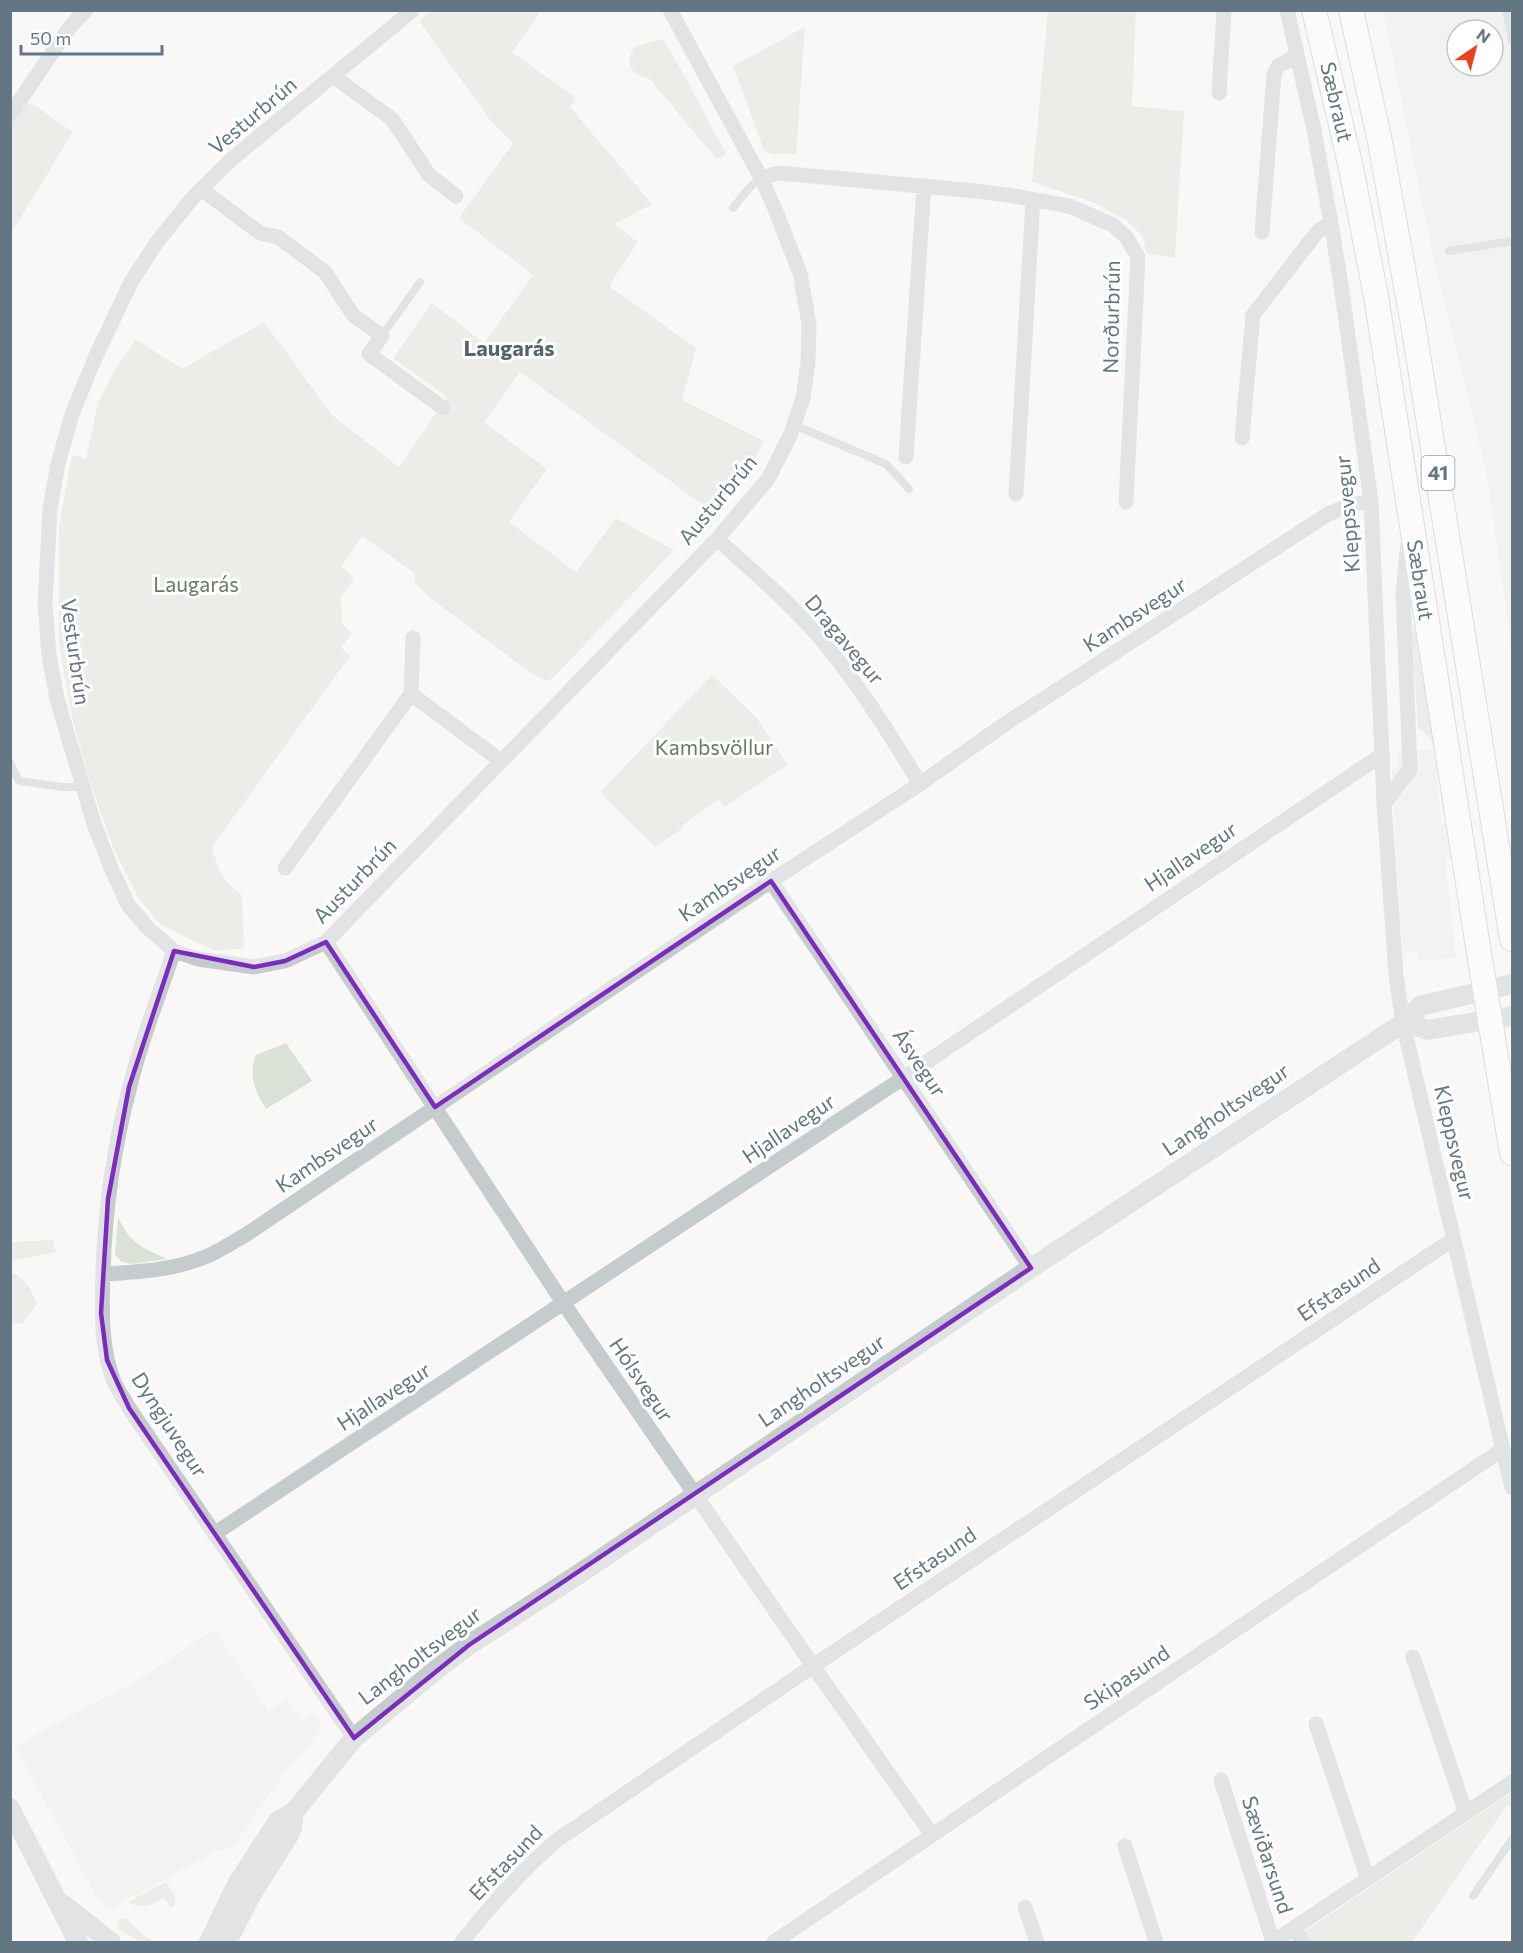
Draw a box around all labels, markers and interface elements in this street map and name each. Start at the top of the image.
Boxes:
scale bar [21,18,162,56]
north arrow [1445,18,1505,78]
text: N [1474,24,1494,47]
text: 50 m [30,27,71,49]
street label: Sæbraut [1316,59,1359,144]
street label: Vesturbrún [203,71,301,159]
street label: Norðurbrún [1097,260,1124,374]
district label: Laugarás [463,334,555,361]
street label: Austurbrún [672,449,761,549]
street label: Kleppsvegur [1329,455,1364,574]
road number: 41 [1422,456,1454,490]
street label: Sæbraut [1403,538,1440,622]
park label: Laugarás [153,571,239,596]
street label: Kambsvegur [1078,571,1190,656]
street label: Dragavegur [800,589,890,689]
street label: Vesturbrún [57,597,96,706]
park label: Kambsvöllur [655,734,773,759]
street label: Hjallavegur [1139,816,1241,896]
street label: Austurbrún [307,832,401,928]
street label: Kambsvegur [673,839,785,926]
street label: Ásvegur [888,1023,952,1101]
street label: Langholtsvegur [1157,1057,1293,1160]
street label: Kleppsvegur [1430,1083,1481,1203]
street label: Hjallavegur [737,1088,839,1168]
street label: Kambsvegur [270,1110,382,1197]
street label: Efstasund [1292,1252,1384,1326]
street label: Langholtsvegur [753,1328,889,1431]
street label: Hólsvegur [605,1332,679,1426]
street label: Hjallavegur [332,1356,435,1435]
street label: Dyngjuvegur [127,1367,213,1481]
street label: Efstasund [888,1521,980,1595]
street label: Langholtsvegur [353,1601,485,1709]
street label: Skipasund [1079,1639,1174,1715]
street label: Sæviðarsund [1238,1793,1299,1917]
street label: Efstasund [463,1819,547,1905]

